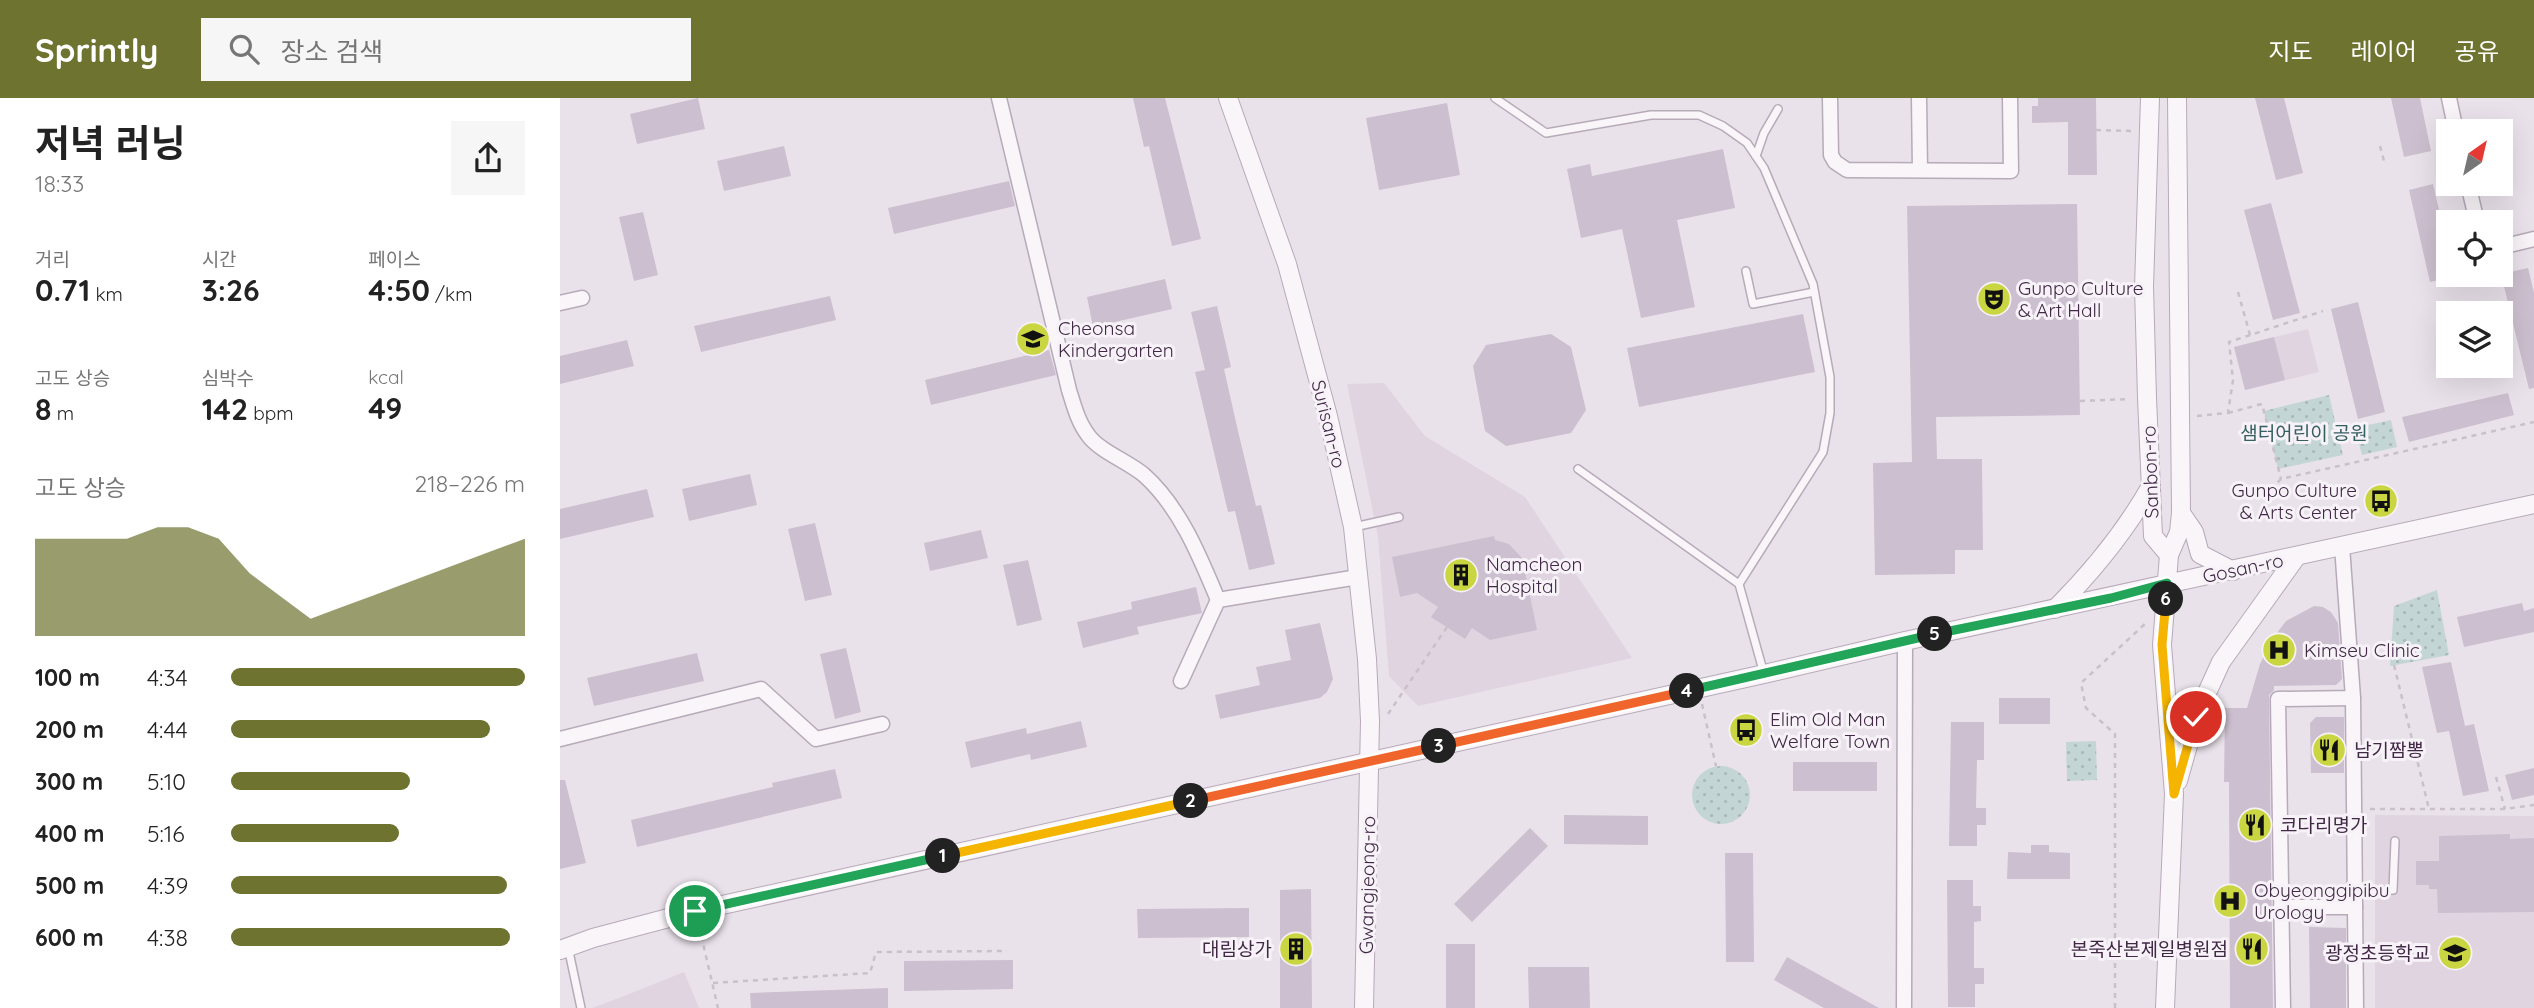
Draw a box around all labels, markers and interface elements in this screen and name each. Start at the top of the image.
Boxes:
search box [201,18,691,81]
text: Sprintly [35,29,159,70]
icon: search [225,30,263,68]
text: 장소 검색 [281,35,383,68]
text: 지도 [2268,36,2313,66]
text: 레이어 [2351,36,2417,66]
text: 공유 [2455,36,2499,66]
text: 저녁 러닝 [35,119,185,167]
north arrow [2436,119,2513,196]
map controls [2436,119,2513,378]
button: share [451,121,525,195]
text: 18:33 [35,169,84,198]
button: locate [2436,210,2513,287]
text: 거리 [35,247,70,271]
text: 시간 [202,247,237,271]
text: 페이스 [368,247,421,271]
text: 0.71 [35,271,90,309]
text: 3:26 [202,271,260,309]
text: 4:50 [368,271,430,309]
place label: Gunpo Culture & Art Hall [2018,276,2144,322]
theatre icon: Gunpo Culture & Art Hall [1975,280,2013,318]
text: km [90,282,123,306]
text: /km [430,282,472,306]
button: layers [2436,301,2513,378]
place label: Cheonsa Kindergarten [1058,316,1174,362]
school or university icon: Cheonsa Kindergarten [1014,320,1052,358]
text: kcal [368,365,404,389]
text: 고도 상승 [35,366,110,390]
text: 심박수 [202,366,254,390]
street label: Surisan-ro [1306,377,1352,471]
text: 49 [368,389,402,427]
text: 8 [35,390,51,428]
text: 142 [202,390,248,428]
text: m [51,401,74,425]
text: bpm [248,401,294,425]
park label: 샘터어린이 공원 [2240,421,2368,445]
street label: Sanbon-ro [2136,425,2164,519]
text: 218–226 m [414,469,525,498]
text: 고도 상승 [35,473,126,502]
place label: Gunpo Culture & Arts Center [2231,478,2358,524]
bus stop icon: Gunpo Culture & Arts Center [2362,482,2400,520]
street label: Gosan-ro [2200,548,2286,588]
place label: Namcheon Hospital [1486,552,1583,598]
building icon: Namcheon Hospital [1442,556,1480,594]
pin: 6 [2148,582,2184,616]
text: 6 [2160,586,2171,610]
pin: 5 [1918,616,1952,652]
text: 5 [1929,621,1940,645]
hospital icon: Kimseu Clinic [2260,631,2298,669]
place label: Kimseu Clinic [2304,638,2420,662]
text: 100 m [35,663,100,692]
text: 4:34 [147,663,188,692]
pin: 4 [1670,674,1704,708]
text: 4 [1681,678,1692,702]
pin [2166,687,2226,747]
icon: check [2177,698,2215,736]
place label: Elim Old Man Welfare Town [1770,707,1890,753]
bus stop icon: Elim Old Man Welfare Town [1727,711,1765,749]
text: 200 m [35,715,104,744]
text: 4:44 [147,715,188,744]
pin: 3 [1422,728,1456,764]
restaurant icon: 남기짬뽕 [2310,731,2348,769]
text: 3 [1433,733,1444,757]
place label: 남기짬뽕 [2354,738,2424,762]
text: 300 m [35,767,103,796]
text: 5:10 [147,767,186,796]
pin: 2 [1174,784,1208,818]
text: 2 [1185,788,1196,812]
restaurant icon: 코다리명가 [2236,806,2274,844]
place label: 코다리명가 [2280,813,2367,837]
street label: Gwangjeong-ro [1354,816,1380,954]
text: 400 m [35,819,104,848]
text: 5:16 [147,819,185,848]
pin: 1 [926,838,960,874]
text: 1 [939,843,946,867]
text: 500 m [35,871,104,900]
text: 4:39 [147,871,188,900]
place label: Obyeonggipibu Urology [2254,878,2390,924]
pin [665,881,725,941]
hospital icon: Obyeonggipibu Urology [2211,882,2249,920]
icon: arrive [676,892,714,930]
text: 600 m [35,923,104,952]
text: 4:38 [147,923,188,952]
building icon: 대림상가 [1277,930,1315,968]
restaurant icon: 본죽산본제일병원점 [2233,930,2271,968]
school or university icon: 광정초등학교 [2436,934,2474,972]
place label: 대림상가 [1202,937,1272,961]
place label: 본죽산본제일병원점 [2071,937,2228,961]
place label: 광정초등학교 [2325,941,2430,965]

